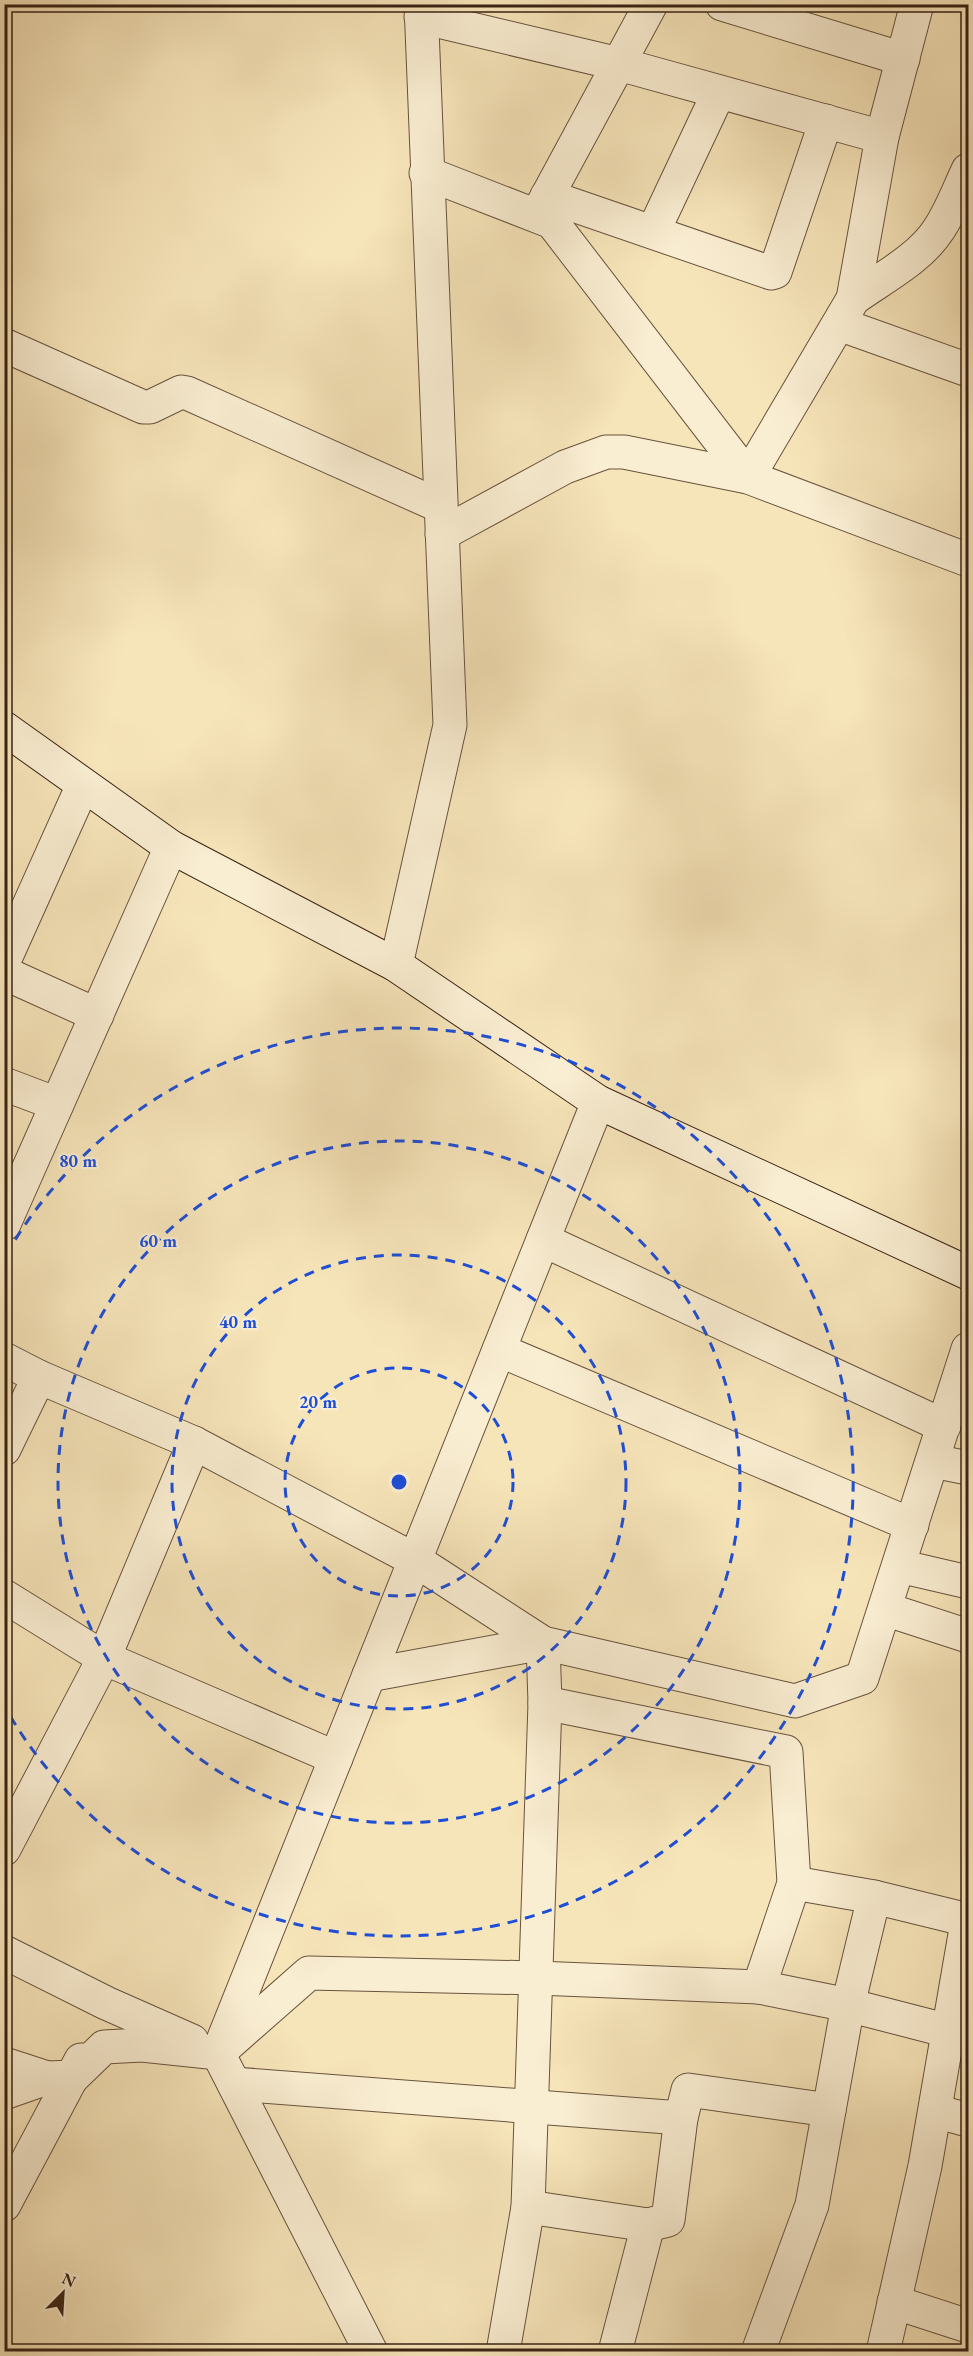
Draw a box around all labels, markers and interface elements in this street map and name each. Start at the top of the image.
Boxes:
text: 80 m [59,1149,97,1172]
text: 60 m [139,1229,177,1252]
text: 40 m [219,1310,257,1333]
text: 20 m [299,1390,337,1413]
centre of rings [389,1472,409,1492]
north arrow [33,2263,93,2323]
text: N [59,2268,79,2292]

